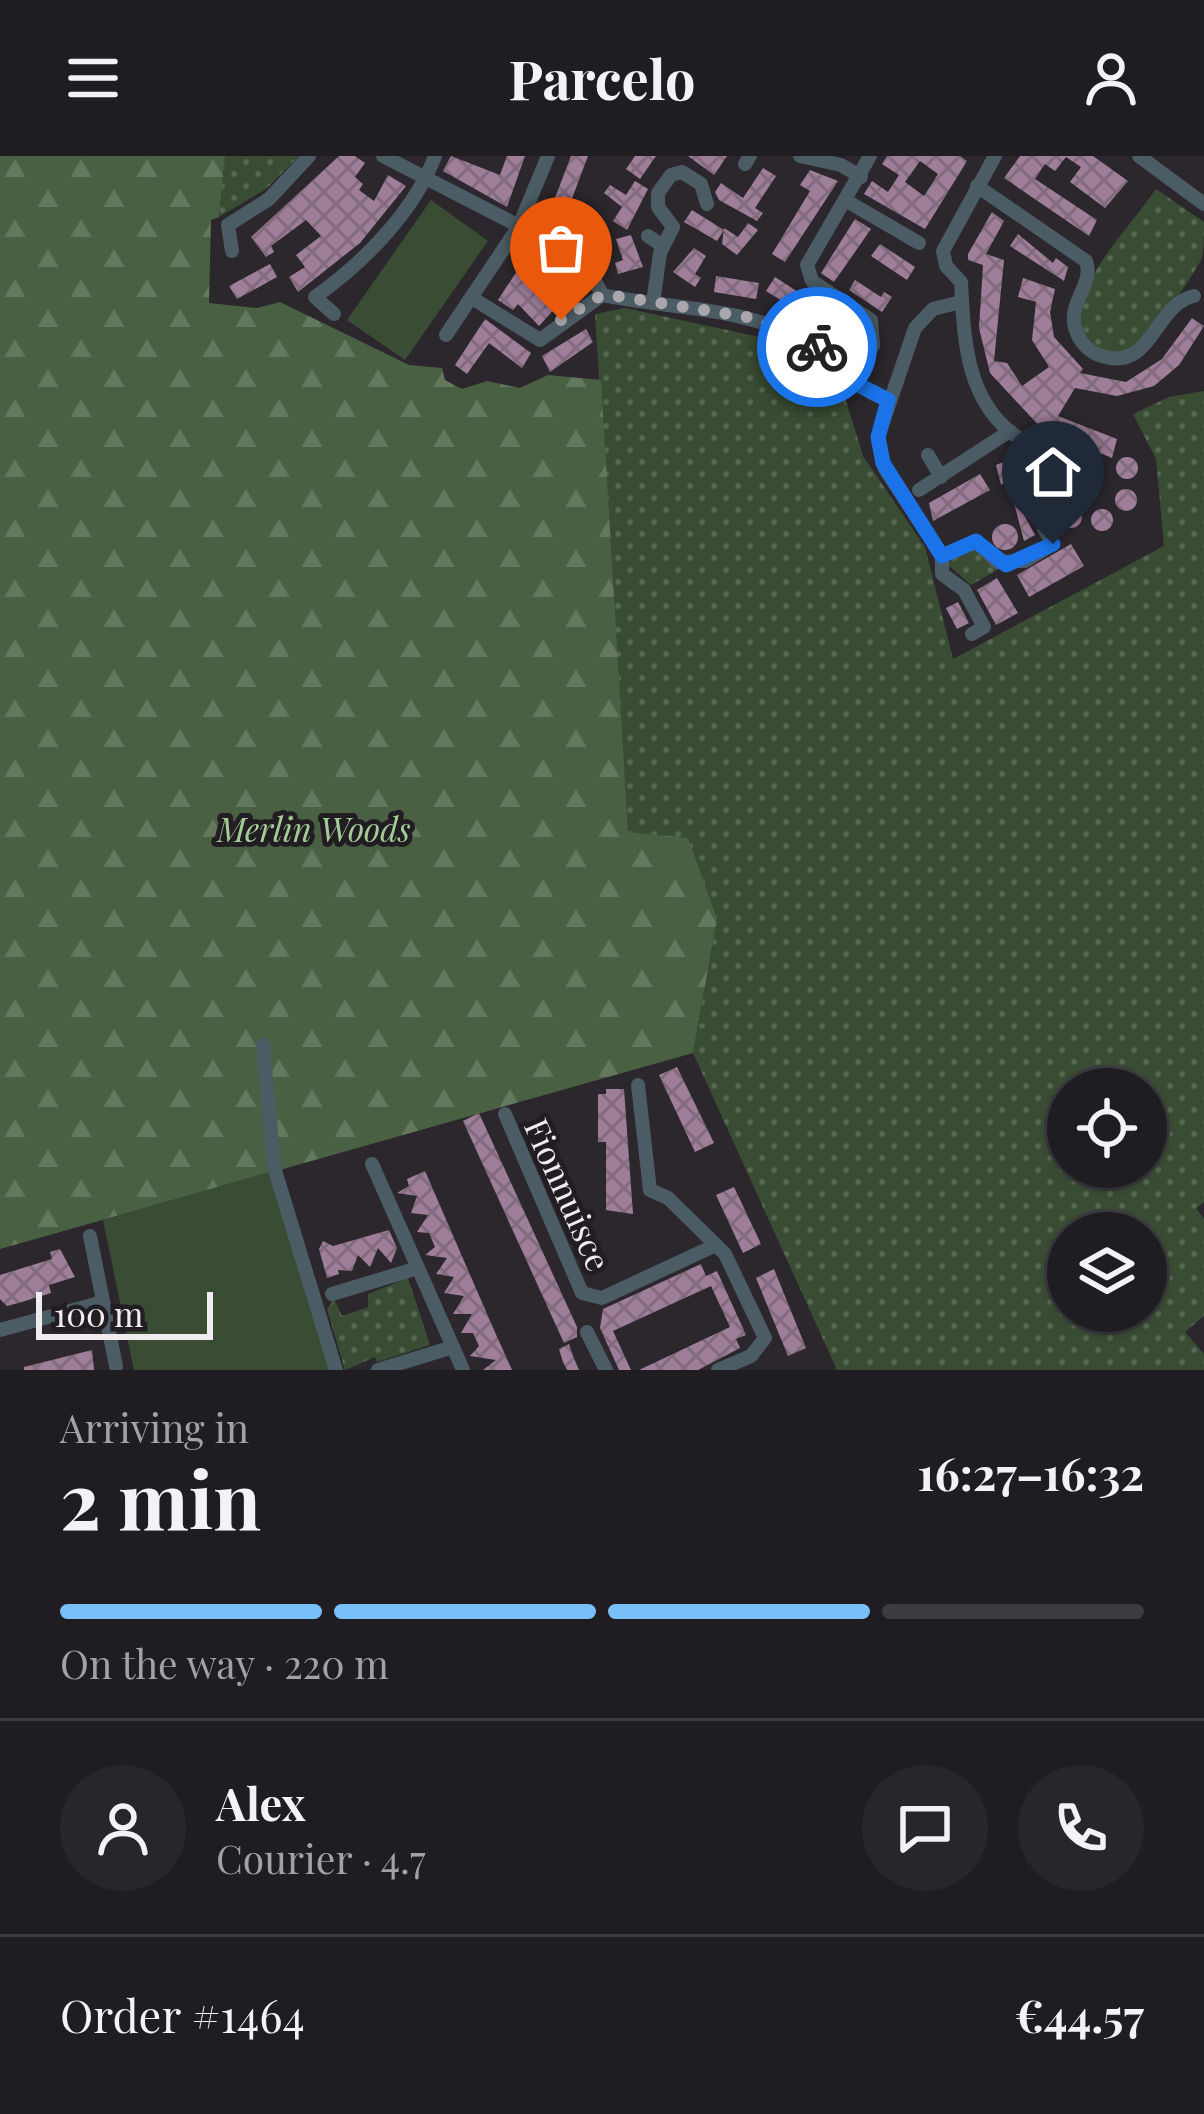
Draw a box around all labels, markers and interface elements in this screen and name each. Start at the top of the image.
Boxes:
text: Parcelo [508,42,696,114]
icon: menu [60,45,126,111]
icon: person [1078,45,1144,111]
pin [510,197,612,320]
icon: bag [528,215,594,281]
courier [757,287,877,407]
icon: bike [784,314,850,380]
pin [1002,421,1104,544]
icon: home [1020,439,1086,505]
park label: Merlin Woods [215,806,411,850]
map controls [1047,1068,1167,1332]
button: locate [1047,1068,1167,1188]
street label: Fionnuisce [516,1111,622,1277]
button: layers [1047,1212,1167,1332]
scale bar [36,1286,213,1339]
text: 100 m [54,1291,143,1335]
text: Arriving in [60,1401,249,1453]
text: 16:27–16:32 [917,1442,1144,1502]
text: 2 min [60,1446,261,1550]
text: On the way · 220 m [60,1637,389,1689]
button: person [60,1765,186,1891]
button: chat [862,1765,988,1891]
button: phone [1018,1765,1144,1891]
text: Alex [216,1772,306,1832]
text: Courier · 4.7 [216,1832,426,1884]
text: Order #1464 [60,1984,305,2044]
text: €44.57 [1015,1984,1144,2044]

